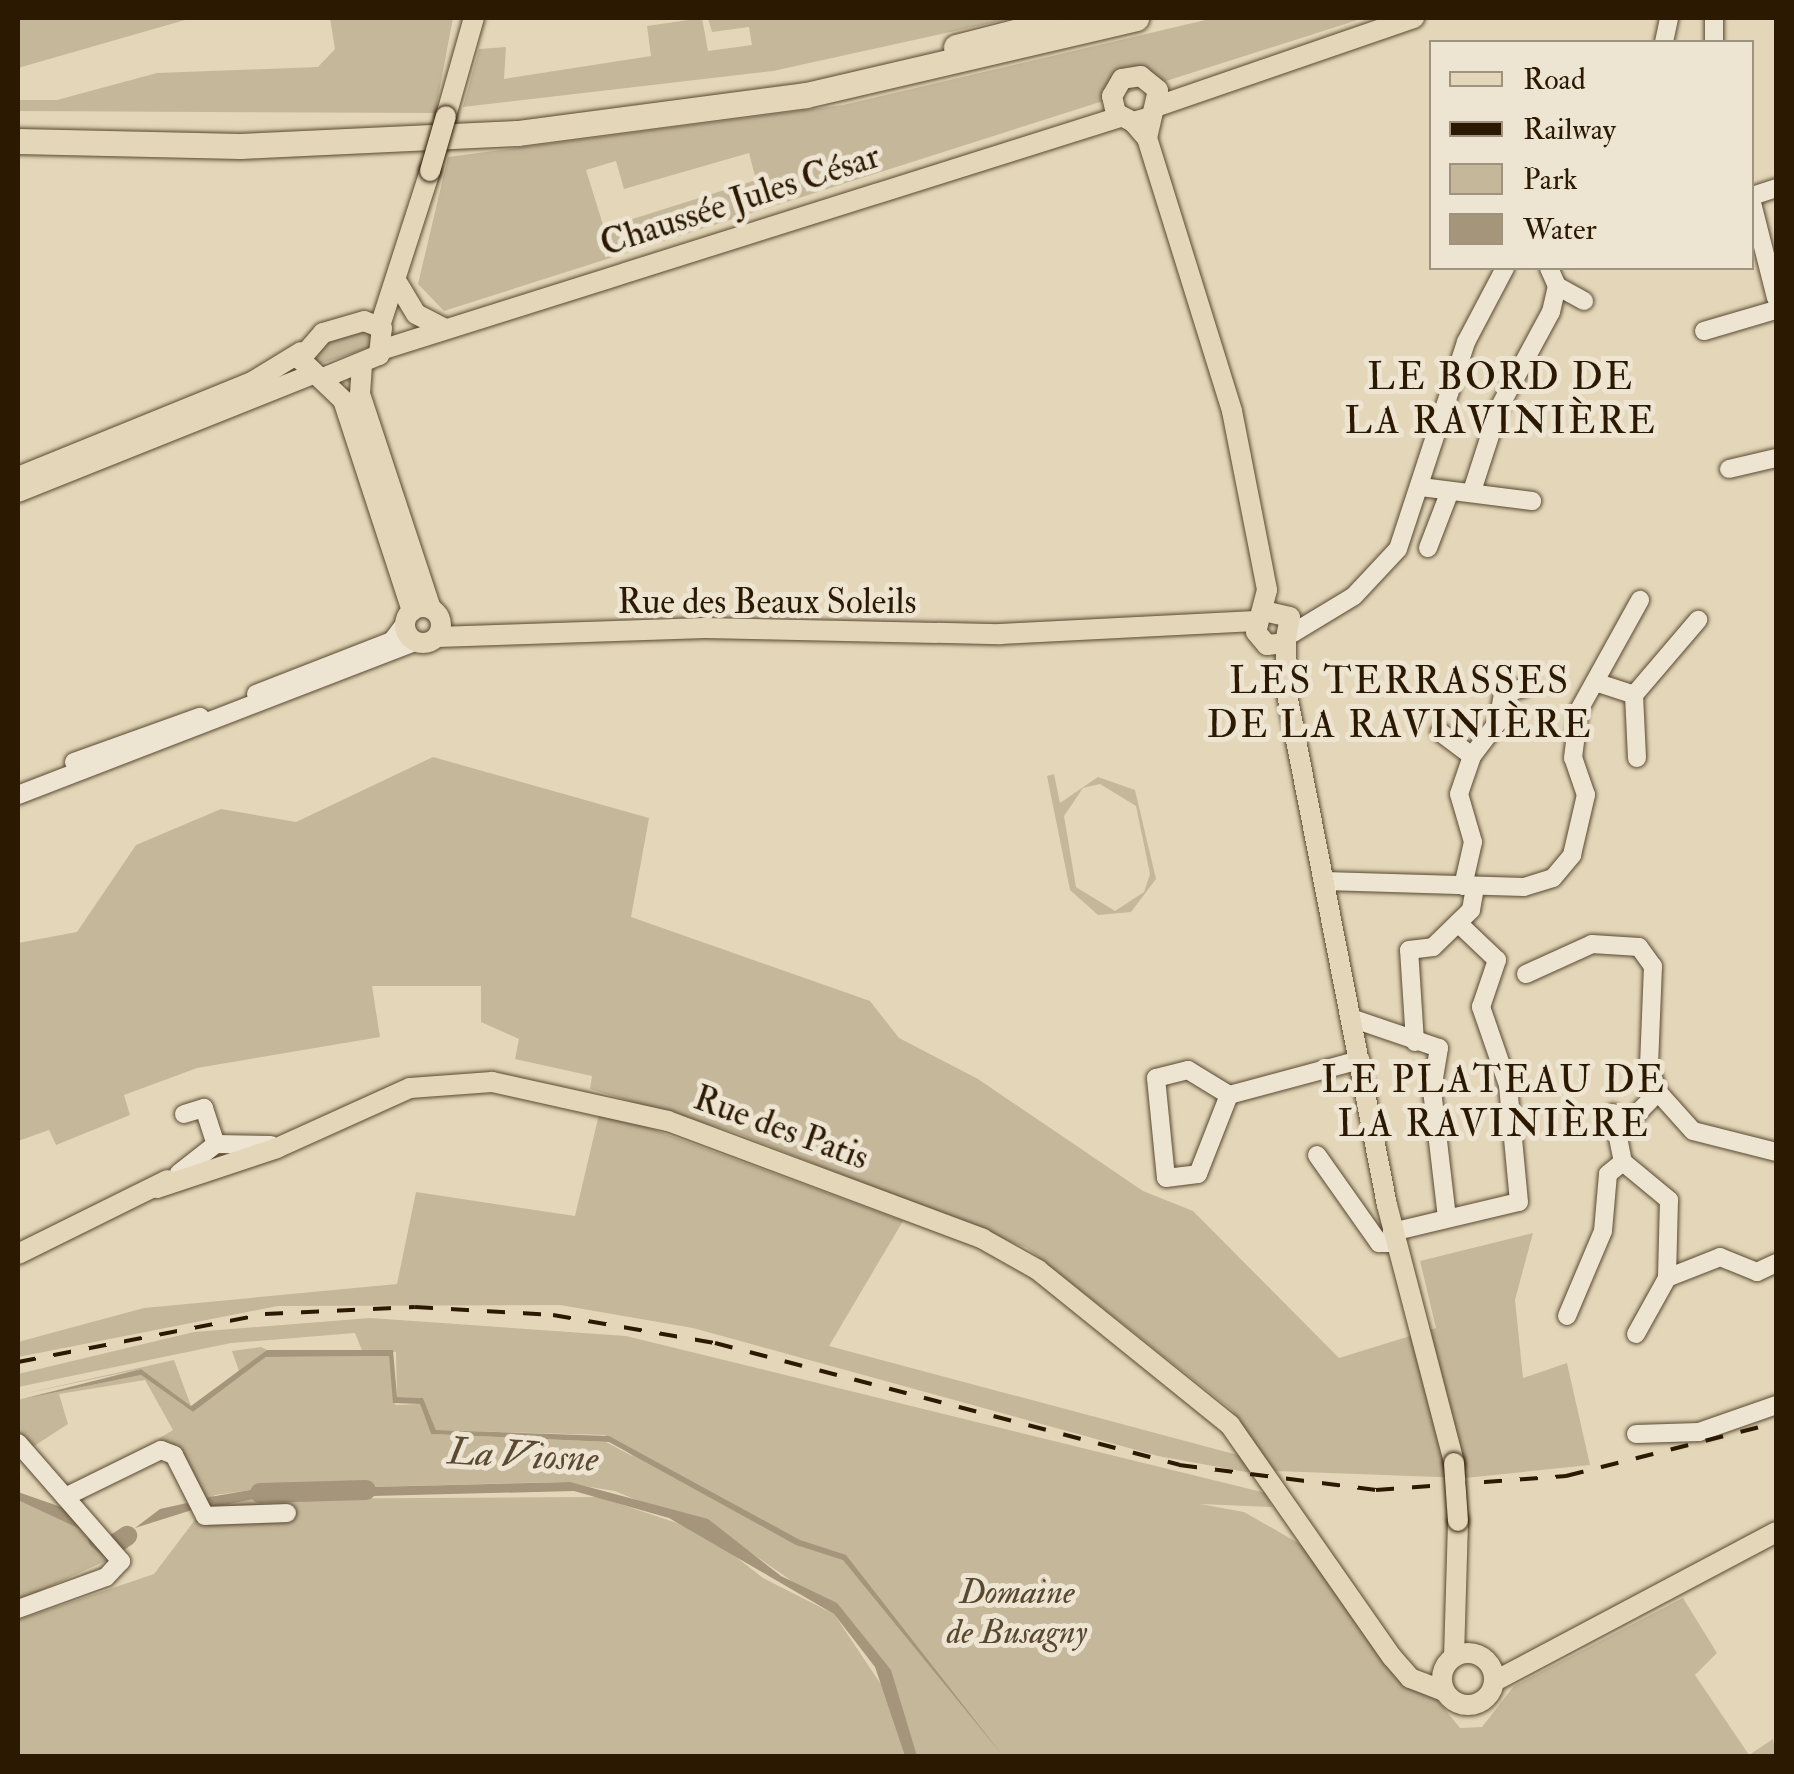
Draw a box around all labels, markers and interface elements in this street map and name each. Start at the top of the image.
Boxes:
legend [1429,40,1754,270]
text: Road [1523,61,1586,98]
text: Railway [1523,111,1616,148]
street label: Chaussée Jules César [595,135,885,265]
text: Park [1523,161,1578,198]
text: Water [1523,211,1597,248]
district label: LE BORD DE LA RAVINIÈRE [1345,355,1657,444]
street label: Rue des Beaux Soleils [618,581,916,623]
district label: LES TERRASSES DE LA RAVINIÈRE [1207,659,1593,748]
district label: LE PLATEAU DE LA RAVINIÈRE [1321,1058,1667,1148]
street label: Rue des Patis [688,1077,874,1179]
water label: La Viosne [447,1429,599,1483]
park label: Domaine de Busagny [947,1571,1087,1653]

